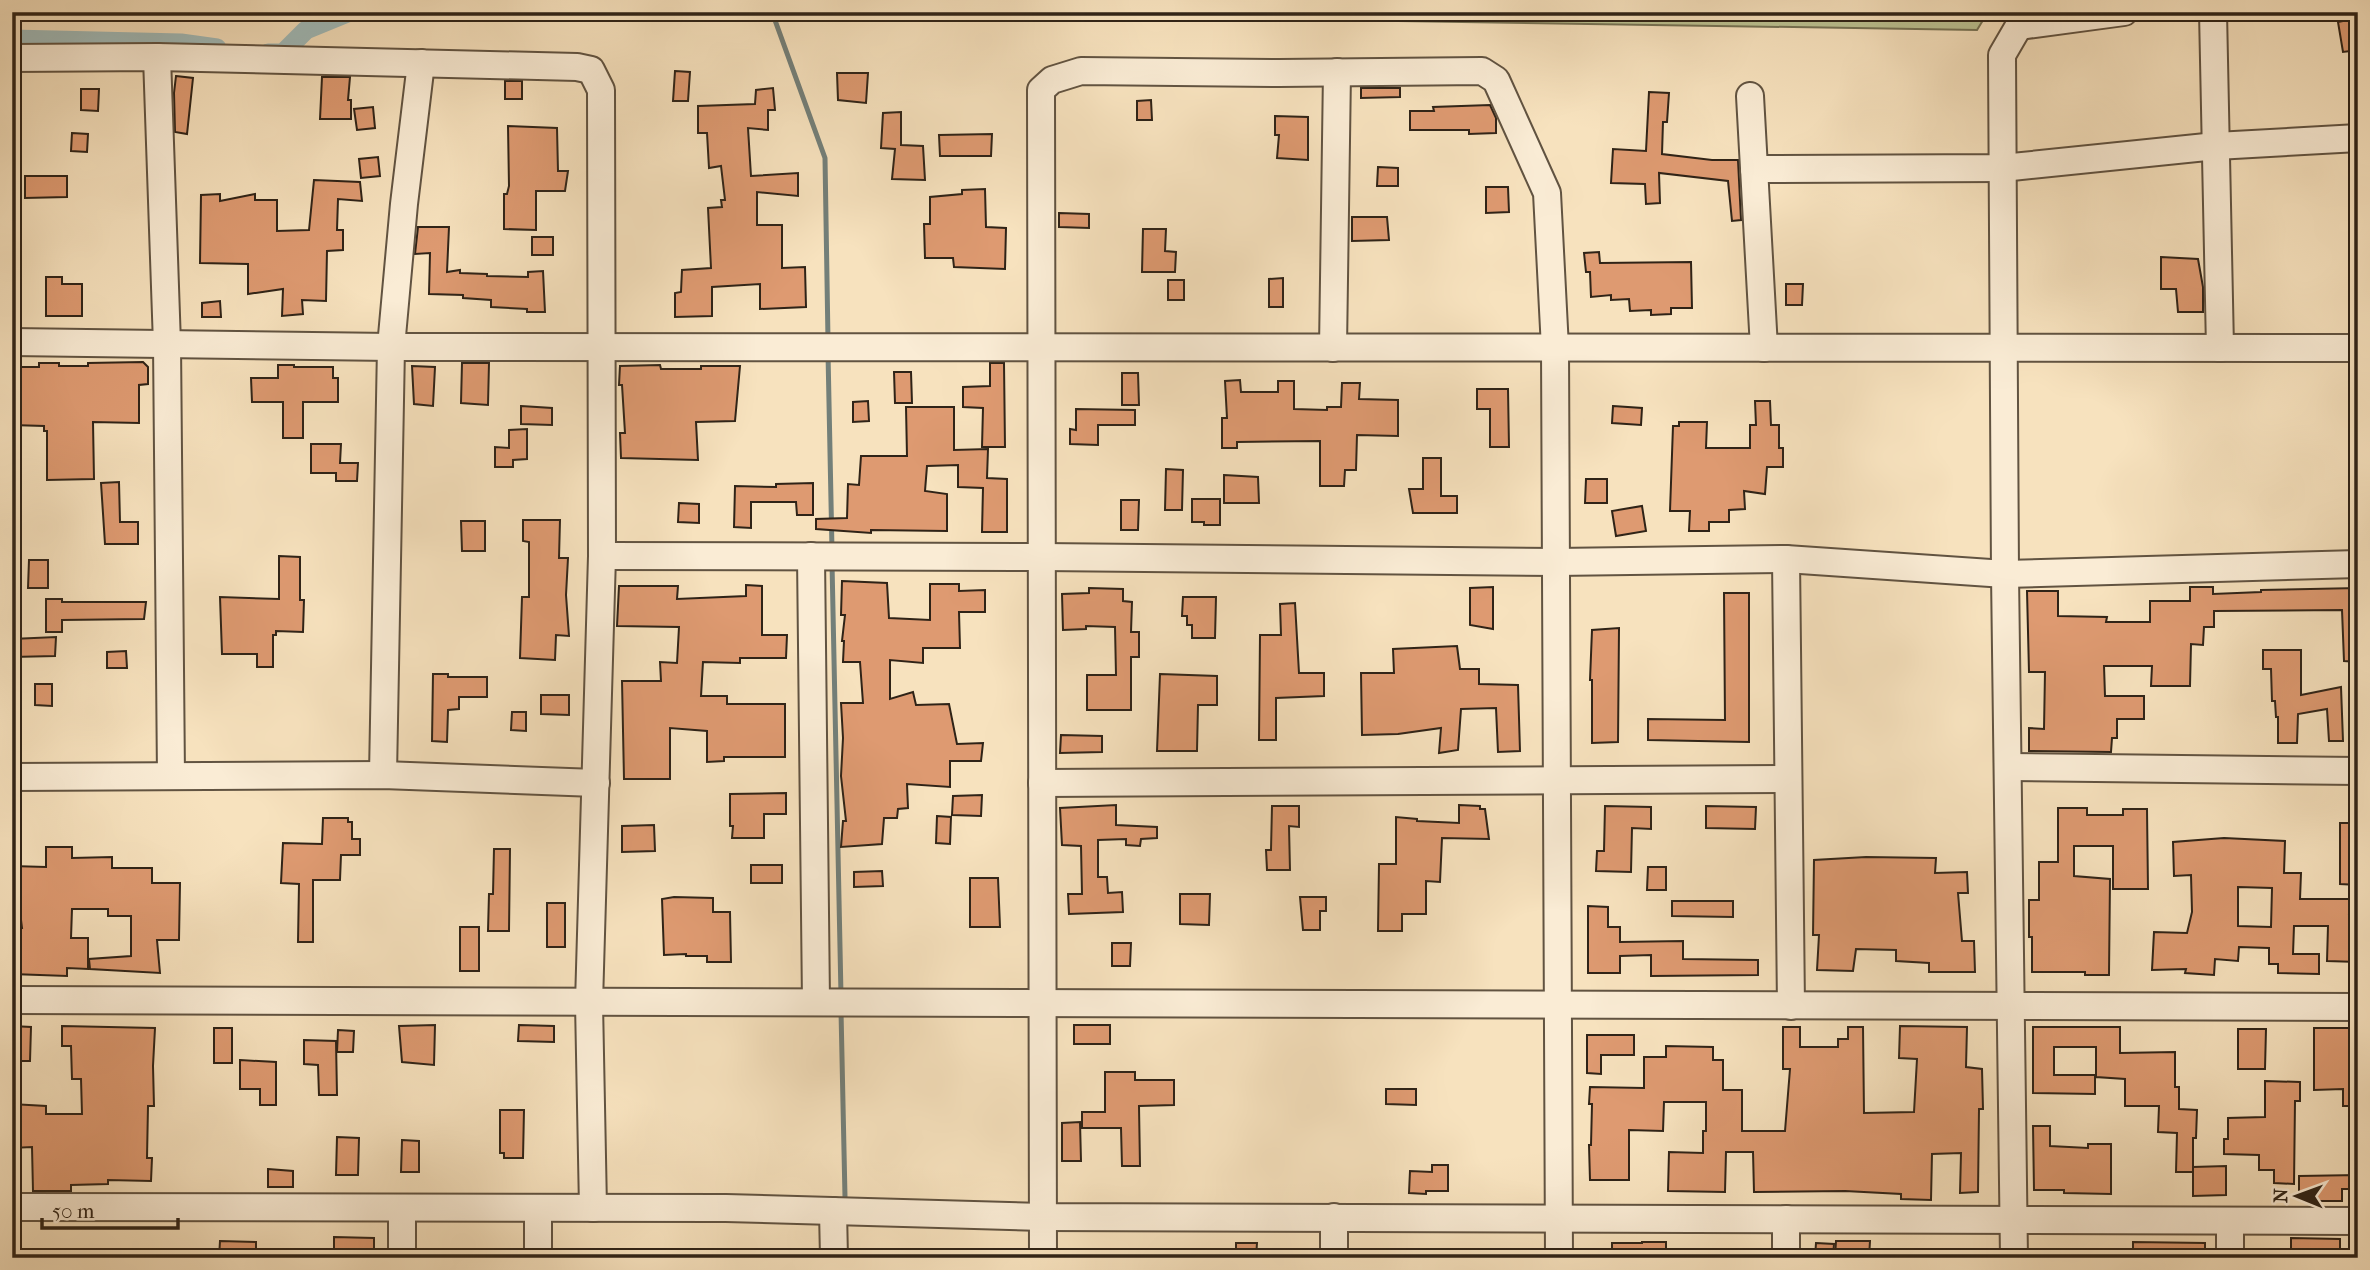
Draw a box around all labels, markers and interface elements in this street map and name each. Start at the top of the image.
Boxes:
north arrow [2262,1162,2332,1232]
scale bar [42,1186,178,1230]
text: N [2270,1188,2292,1203]
text: 50 m [52,1199,95,1223]

